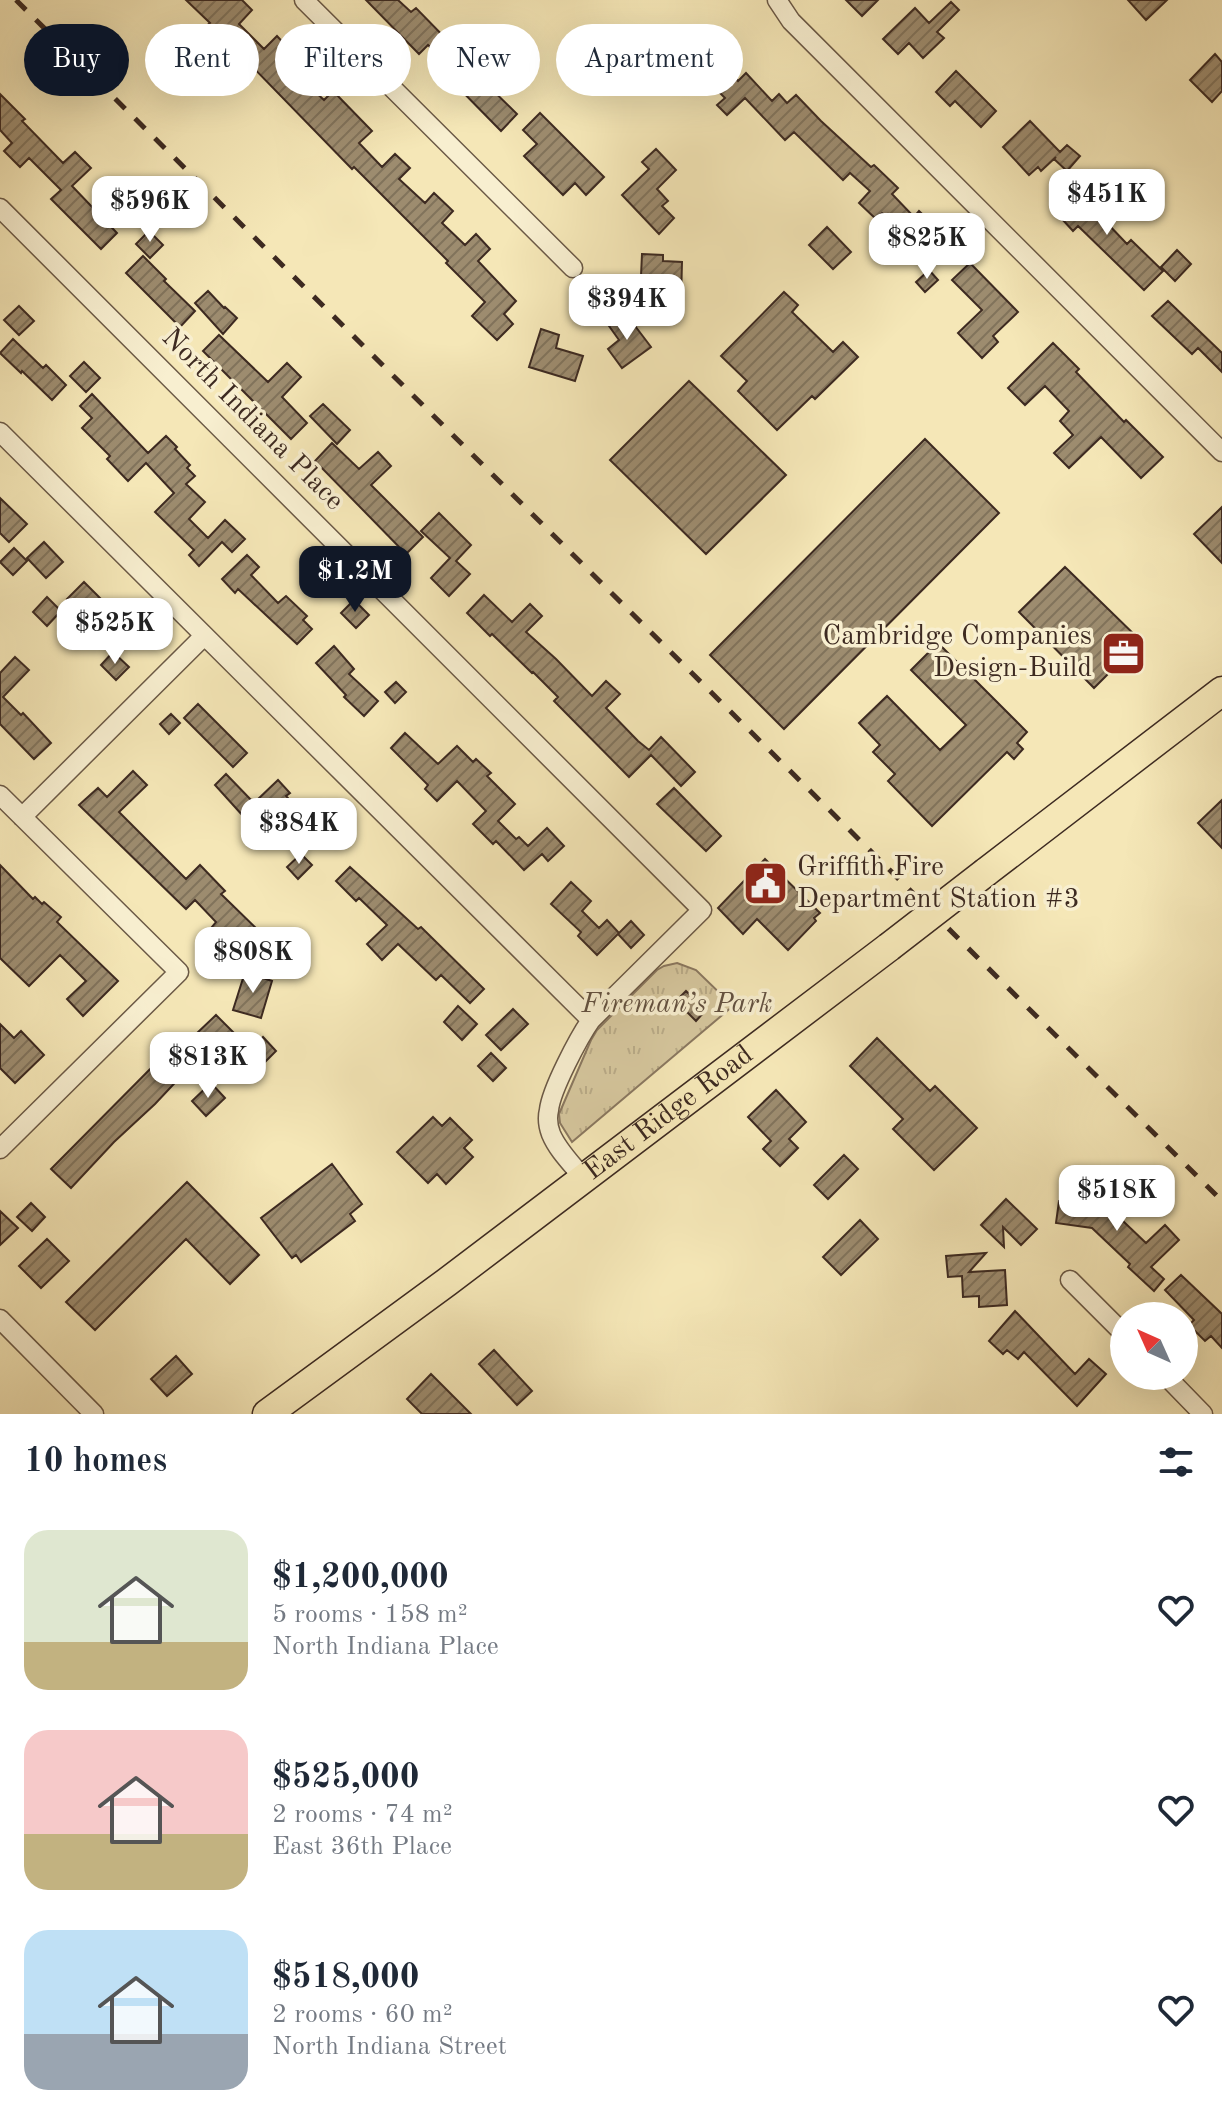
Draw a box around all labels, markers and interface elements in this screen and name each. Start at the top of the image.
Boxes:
chip: Buy [24,24,129,96]
chip: Rent [145,24,259,96]
chip: Filters [275,24,411,96]
chip: New [427,24,540,96]
chip: Apartment [556,24,743,96]
pin: $451K [1051,169,1163,237]
pin: $596K [94,176,206,244]
text: $451K [1067,182,1147,208]
text: $596K [110,189,190,215]
pin: $825K [871,213,983,281]
text: $825K [887,226,967,252]
pin: $394K [571,274,683,342]
text: $394K [587,287,667,313]
street label: North Indiana Place [156,324,348,516]
pin: $1.2M [299,546,411,614]
text: $1.2M [317,559,393,585]
pin: $525K [59,598,171,666]
text: $525K [75,611,155,637]
place label: Cambridge Companies Design-Build [822,623,1092,683]
office icon: Cambridge Companies Design-Build [1099,629,1147,677]
pin: $384K [243,798,355,866]
text: $384K [259,811,339,837]
place label: Griffith Fire Department Station #3 [797,854,1080,914]
public building icon: Griffith Fire Department Station #3 [742,860,790,908]
pin: $808K [197,927,309,995]
text: $808K [213,940,293,966]
park label: Fireman’s Park [581,991,772,1019]
pin: $813K [152,1032,264,1100]
street label: East Ridge Road [580,1041,759,1186]
text: $813K [168,1045,248,1071]
pin: $518K [1061,1165,1173,1233]
text: $518K [1077,1178,1157,1204]
north arrow [1110,1302,1198,1390]
map controls [1110,1302,1198,1390]
icon: filters [1154,1440,1198,1484]
text: 10 homes [24,1445,167,1479]
text: $1,200,000 [272,1561,449,1595]
icon: home [88,1562,184,1658]
icon: heart [1154,1588,1198,1632]
text: 5 rooms · 158 m² [272,1602,468,1628]
text: North Indiana Place [272,1634,499,1660]
text: $525,000 [272,1761,420,1795]
icon: home [88,1762,184,1858]
icon: heart [1154,1788,1198,1832]
text: 2 rooms · 74 m² [272,1802,453,1828]
text: East 36th Place [272,1834,452,1860]
text: $518,000 [272,1961,420,1995]
icon: home [88,1962,184,2058]
icon: heart [1154,1988,1198,2032]
text: 2 rooms · 60 m² [272,2002,453,2028]
text: North Indiana Street [272,2034,507,2060]

